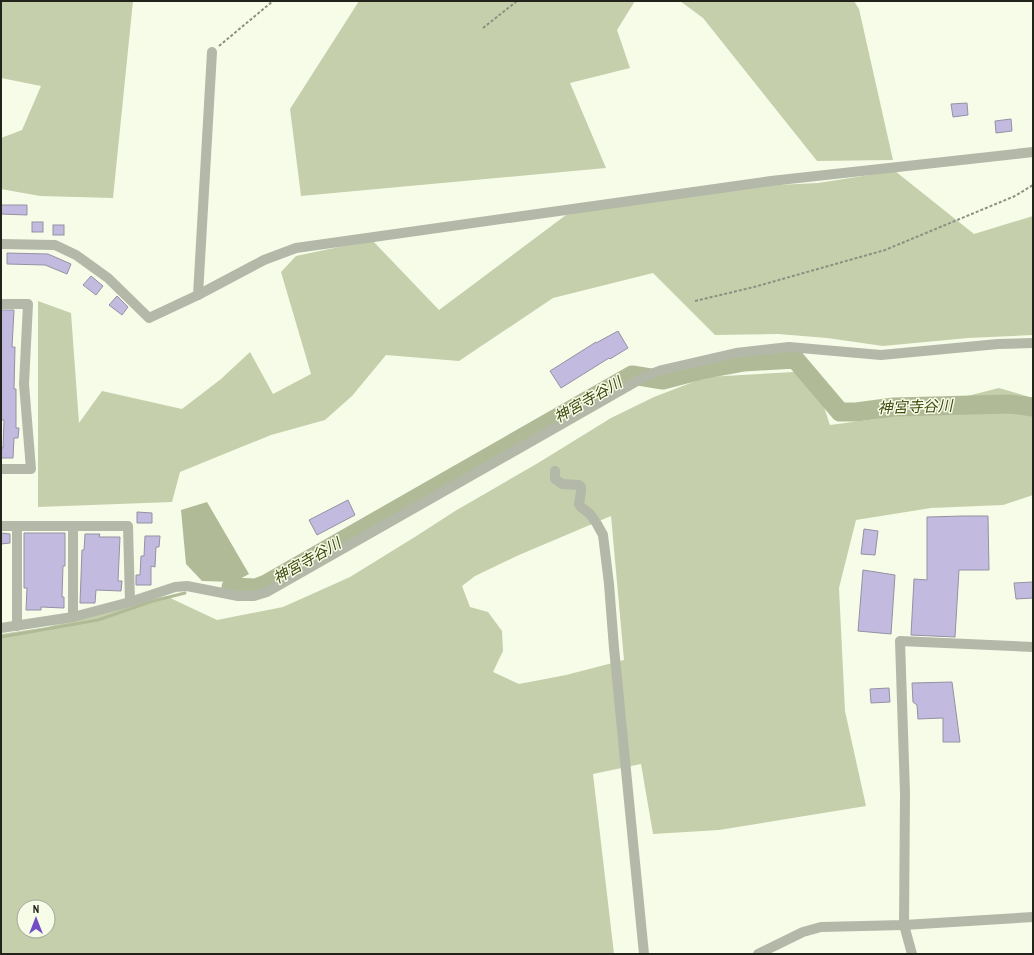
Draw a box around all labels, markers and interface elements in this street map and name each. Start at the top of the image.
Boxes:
water label: 神宮寺谷川 [550,371,627,427]
water label: 神宮寺谷川 [877,395,955,418]
water label: 神宮寺谷川 [269,532,346,588]
north arrow [16,899,56,939]
text: N [33,902,39,916]

